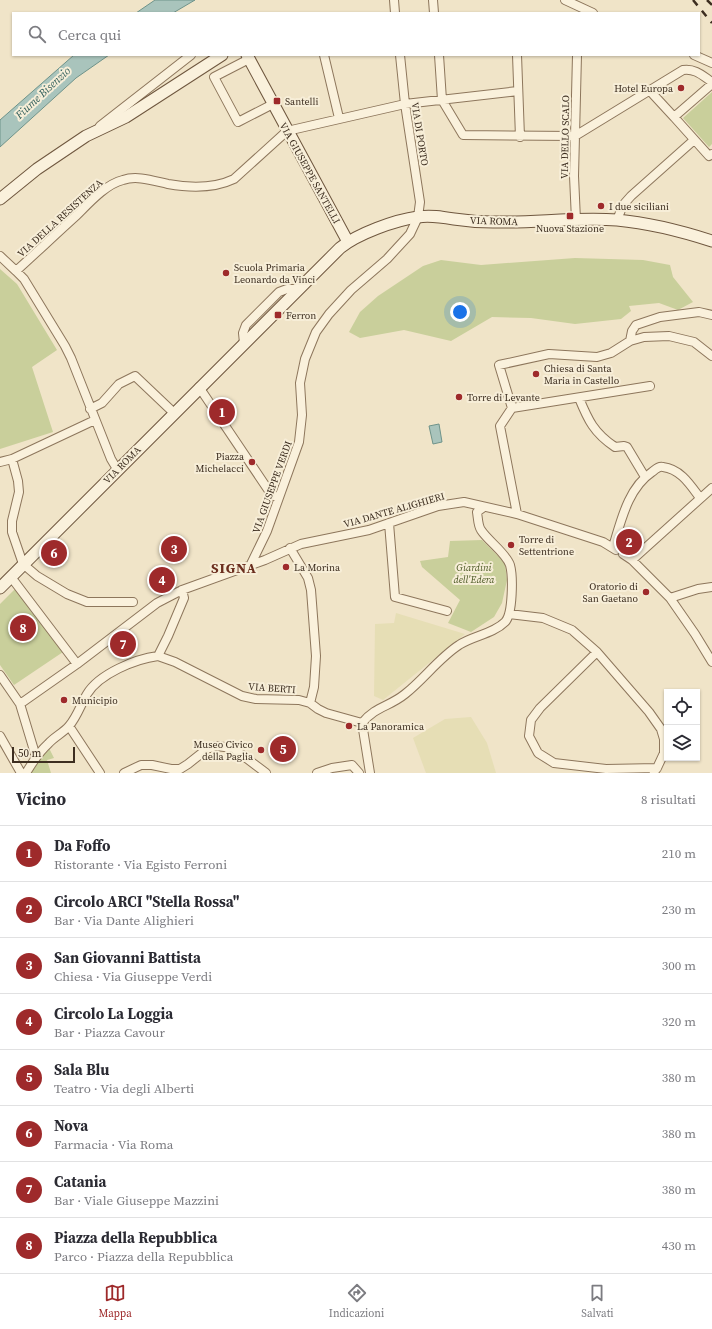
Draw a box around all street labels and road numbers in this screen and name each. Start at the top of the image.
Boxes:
street label: VIA DELLO SCALO [558,95,572,179]
street label: VIA DI PORTO [409,101,431,167]
street label: VIA GIUSEPPE SANTELLI [277,120,343,226]
street label: VIA DELLA RESISTENZA [14,176,106,260]
street label: VIA ROMA [470,214,519,228]
street label: VIA GIUSEPPE VERDI [249,439,295,535]
street label: VIA ROMA [100,443,144,487]
street label: VIA DANTE ALIGHIERI [342,489,446,531]
street label: VIA BERTI [248,680,296,696]

